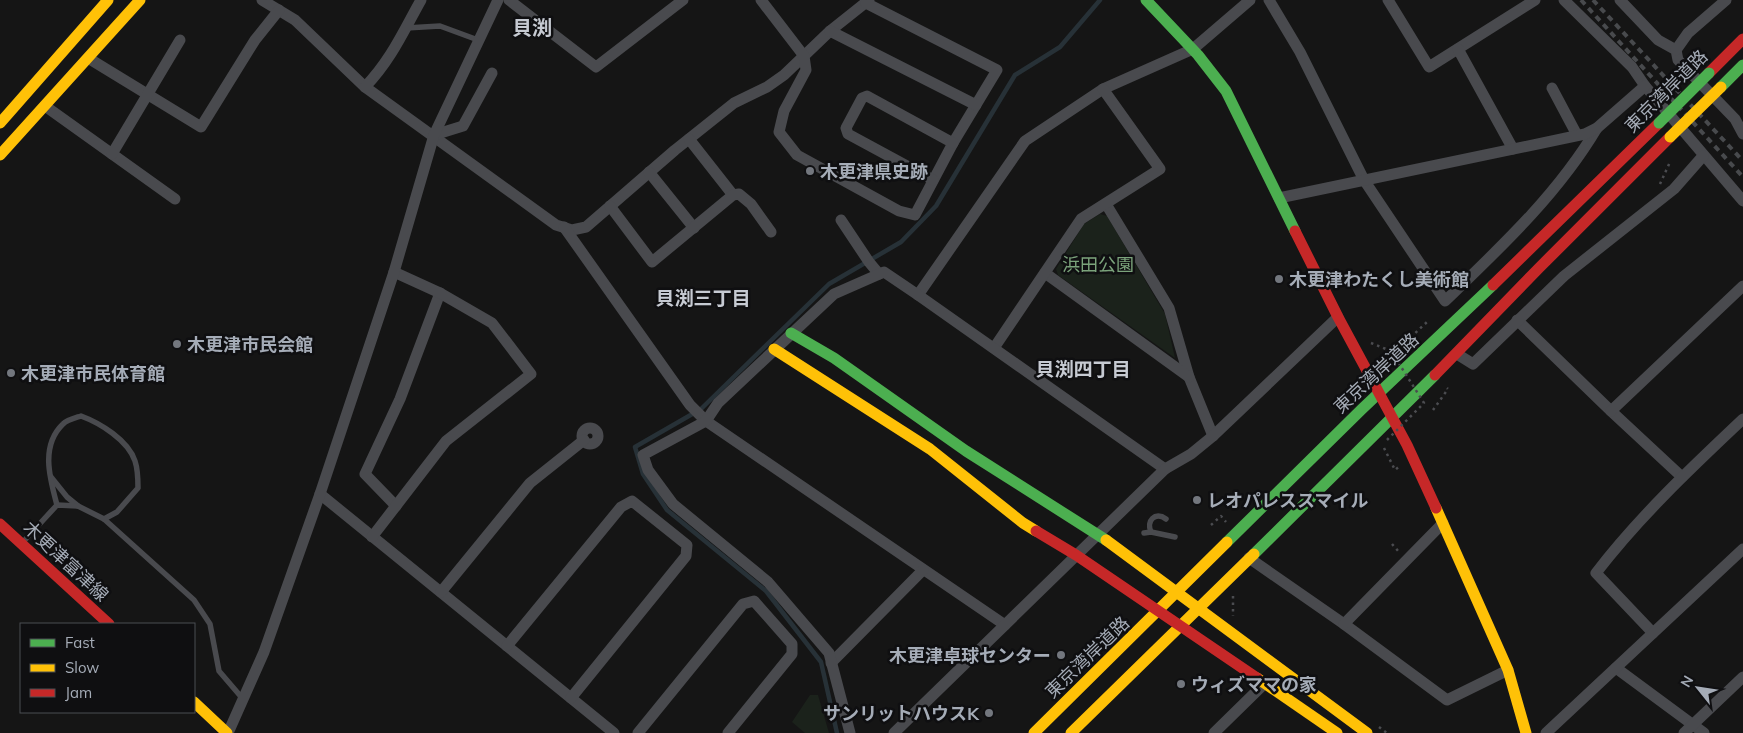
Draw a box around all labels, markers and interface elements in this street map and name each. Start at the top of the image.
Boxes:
district label: 貝渕 [512,15,552,40]
street label: 東京湾岸道路 [1620,45,1712,137]
place label: 木更津県史跡 [820,160,928,183]
marker: 木更津県史跡 [804,165,816,177]
park label: 浜田公園 [1062,253,1134,276]
place label: 木更津わたくし美術館 [1289,268,1469,291]
marker: 木更津わたくし美術館 [1273,273,1285,285]
district label: 貝渕三丁目 [655,286,751,310]
street label: 東京湾岸道路 [1329,328,1423,418]
place label: 木更津市民会館 [187,333,313,356]
marker: 木更津市民会館 [171,338,183,350]
district label: 貝渕四丁目 [1035,357,1131,381]
place label: 木更津市民体育館 [21,362,165,385]
marker: 木更津市民体育館 [5,367,17,379]
place label: レオパレススマイル [1207,489,1368,512]
marker: レオパレススマイル [1191,494,1203,506]
street label: 木更津富津線 [19,516,113,606]
street label: 東京湾岸道路 [1040,611,1134,703]
legend [20,623,195,713]
text: Fast [65,633,95,652]
place label: 木更津卓球センター [889,644,1051,667]
marker: 木更津卓球センター [1055,649,1067,661]
text: Slow [65,658,99,677]
north arrow [1673,663,1723,713]
text: N [1676,672,1697,691]
place label: ウィズママの家 [1191,673,1317,696]
marker: ウィズママの家 [1175,678,1187,690]
text: Jam [65,683,92,702]
place label: サンリットハウスK [823,702,980,725]
marker: サンリットハウスK [983,707,995,719]

